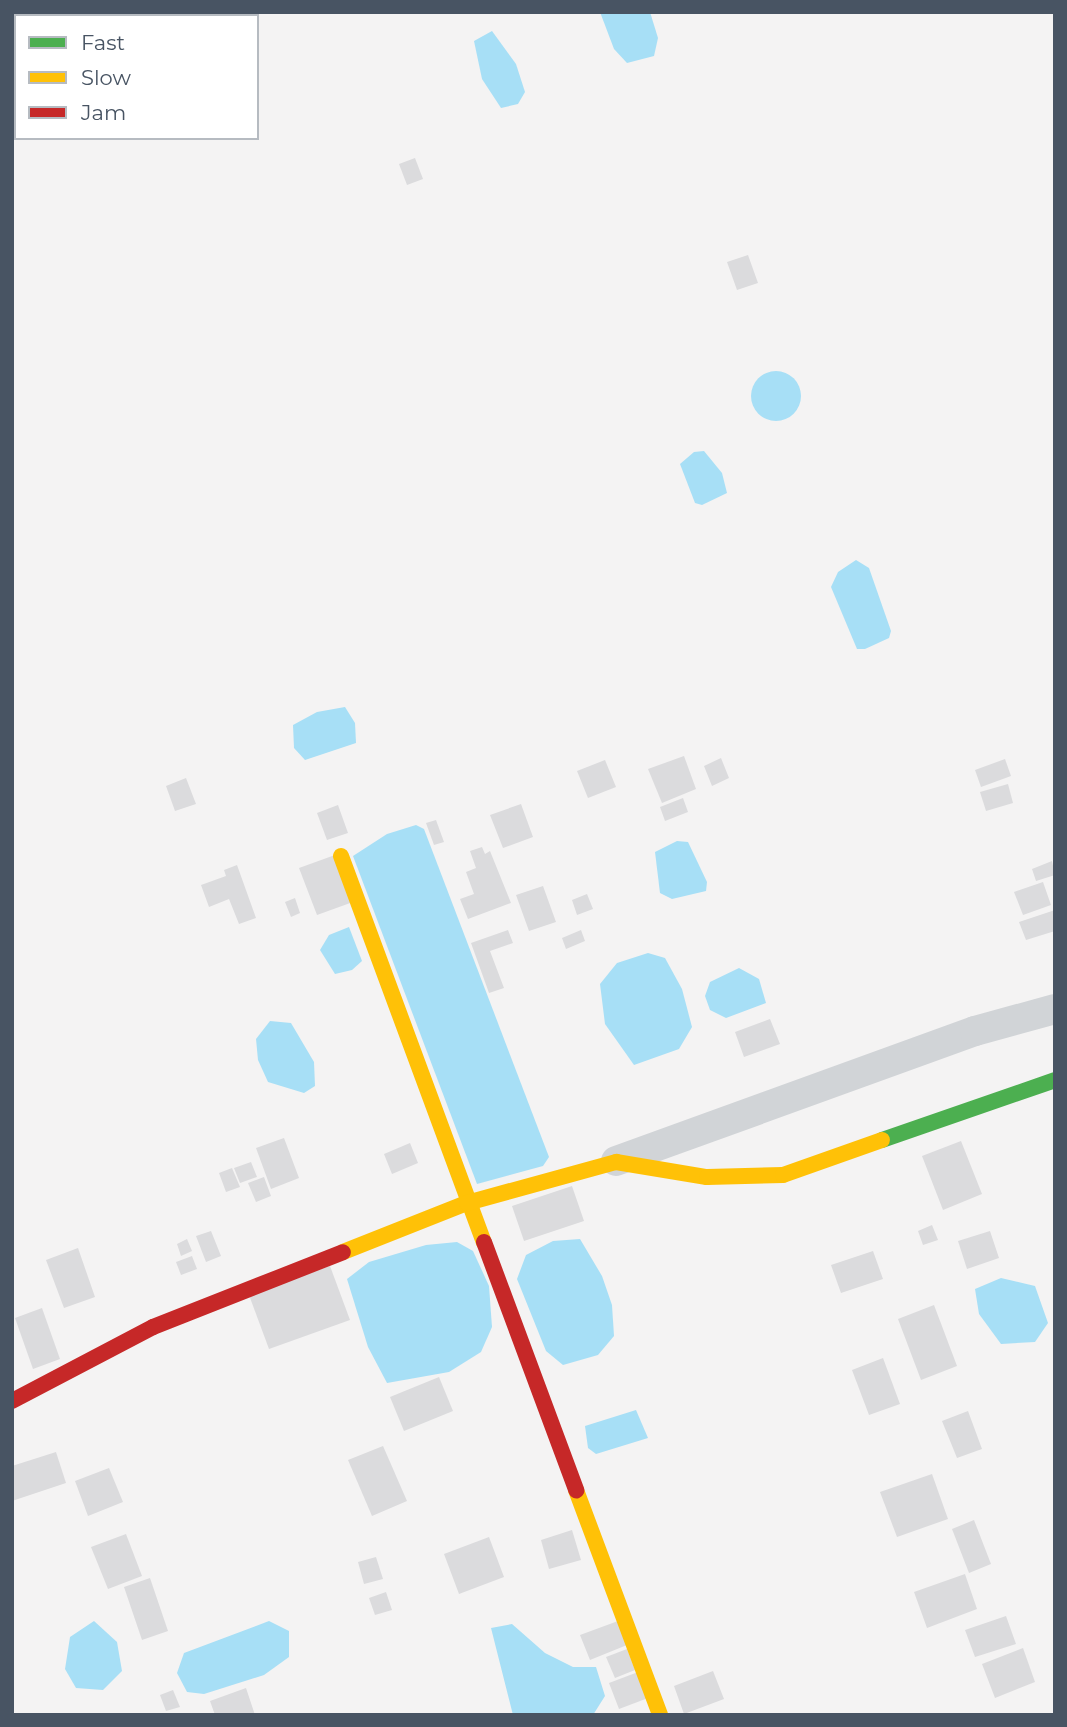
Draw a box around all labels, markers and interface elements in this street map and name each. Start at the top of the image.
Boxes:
legend [14,14,259,140]
text: Fast [81,30,125,55]
text: Slow [81,65,131,90]
text: Jam [81,100,126,125]

